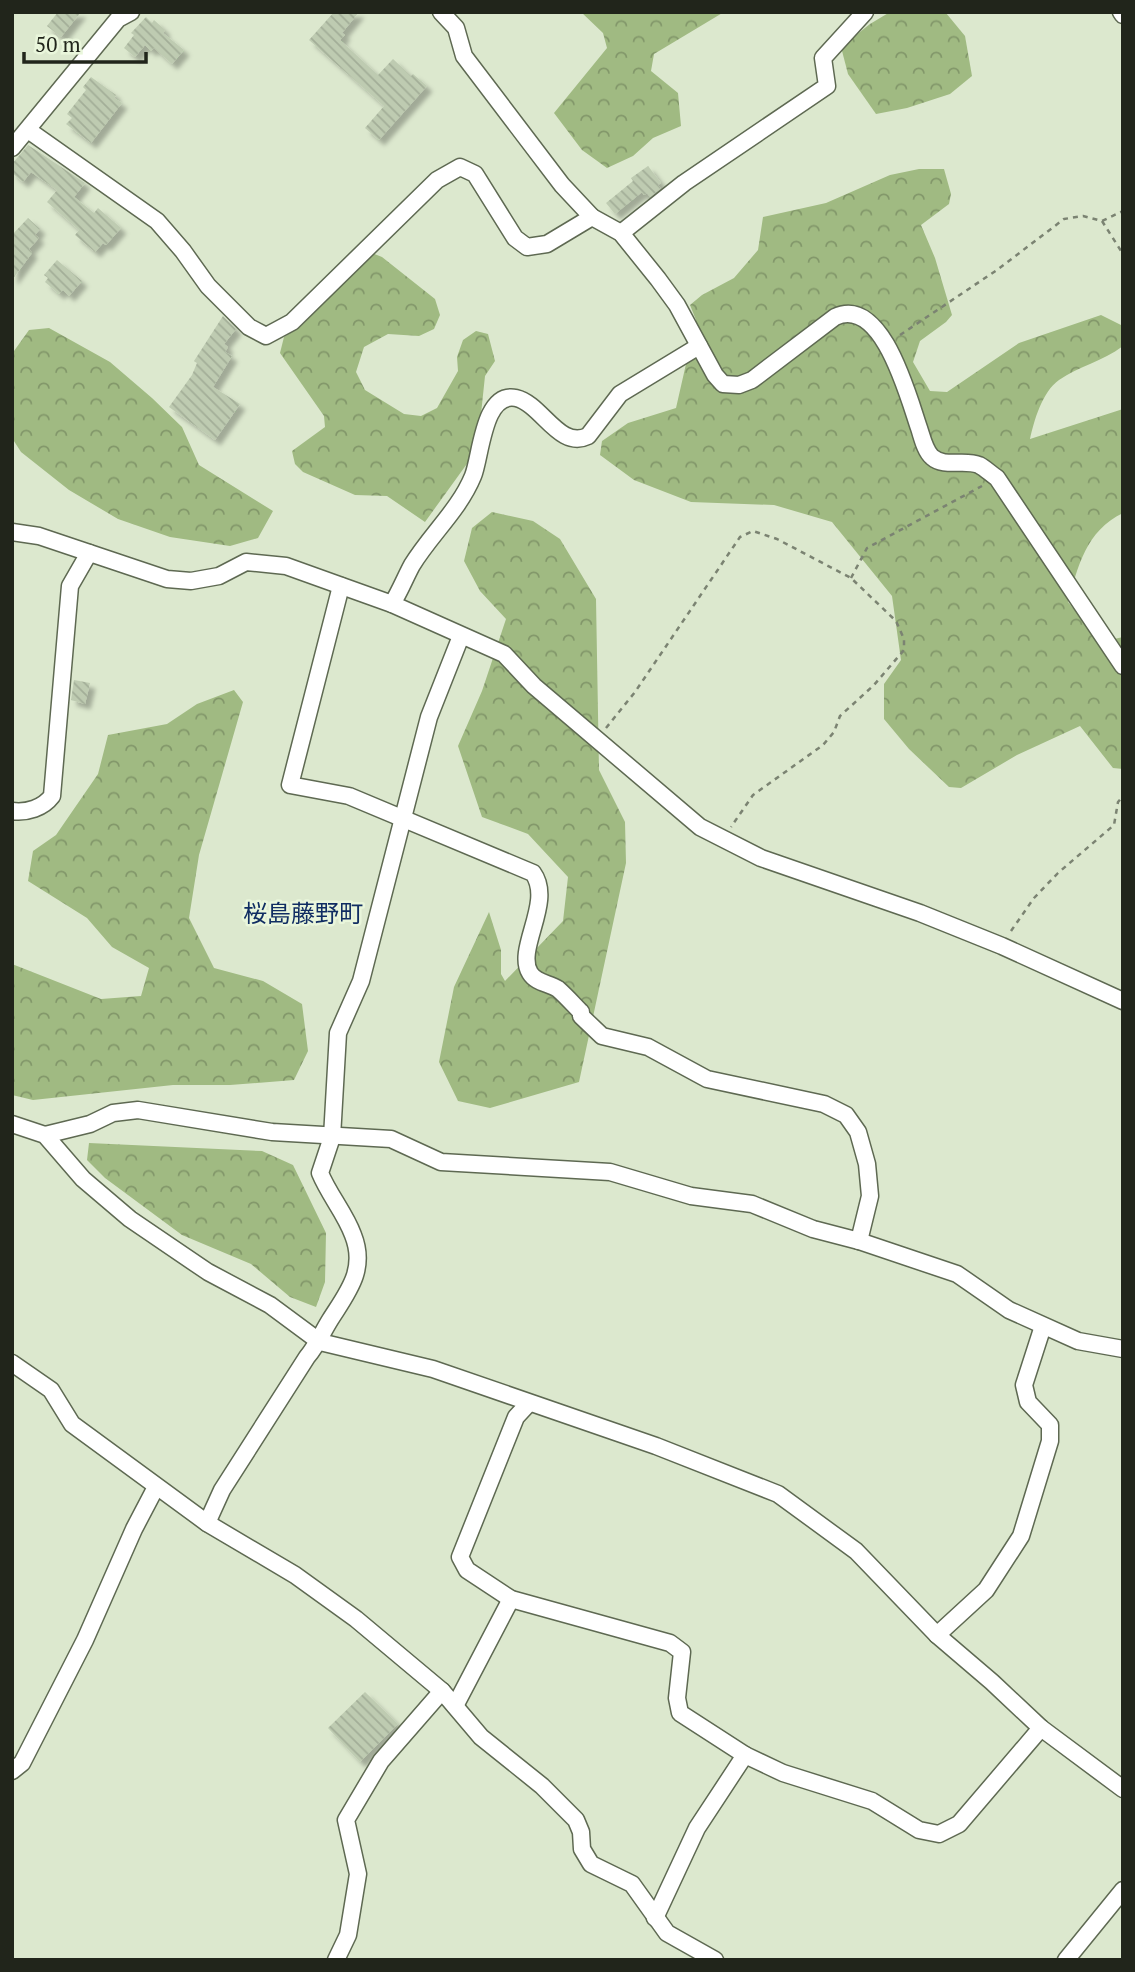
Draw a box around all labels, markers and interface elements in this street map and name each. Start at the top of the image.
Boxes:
scale bar [24,21,147,65]
text: 50 m [35,30,81,58]
district label: 桜島藤野町 [243,897,363,929]

